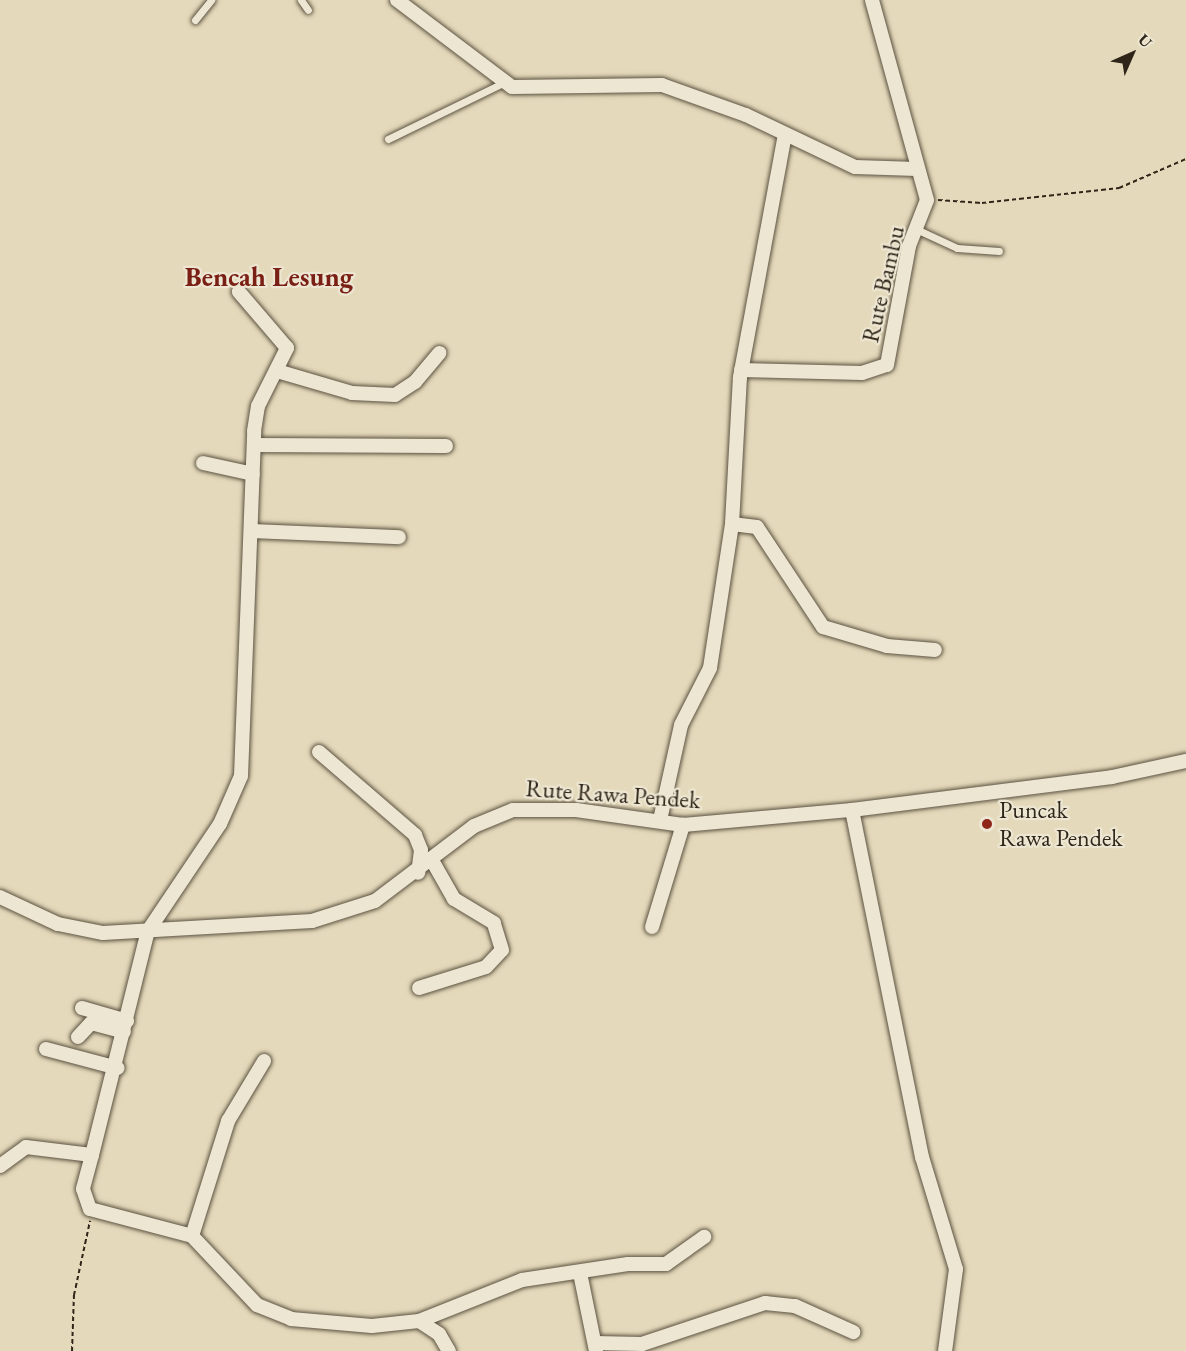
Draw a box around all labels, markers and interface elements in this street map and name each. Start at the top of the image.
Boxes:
north arrow [1102,24,1162,84]
text: U [1133,29,1157,53]
street label: Rute Bambu [856,223,910,345]
district label: Bencah Lesung [185,261,353,293]
street label: Rute Rawa Pendek [525,774,701,814]
place label: Puncak Rawa Pendek [999,796,1123,852]
marker: Puncak Rawa Pendek [980,817,994,831]

